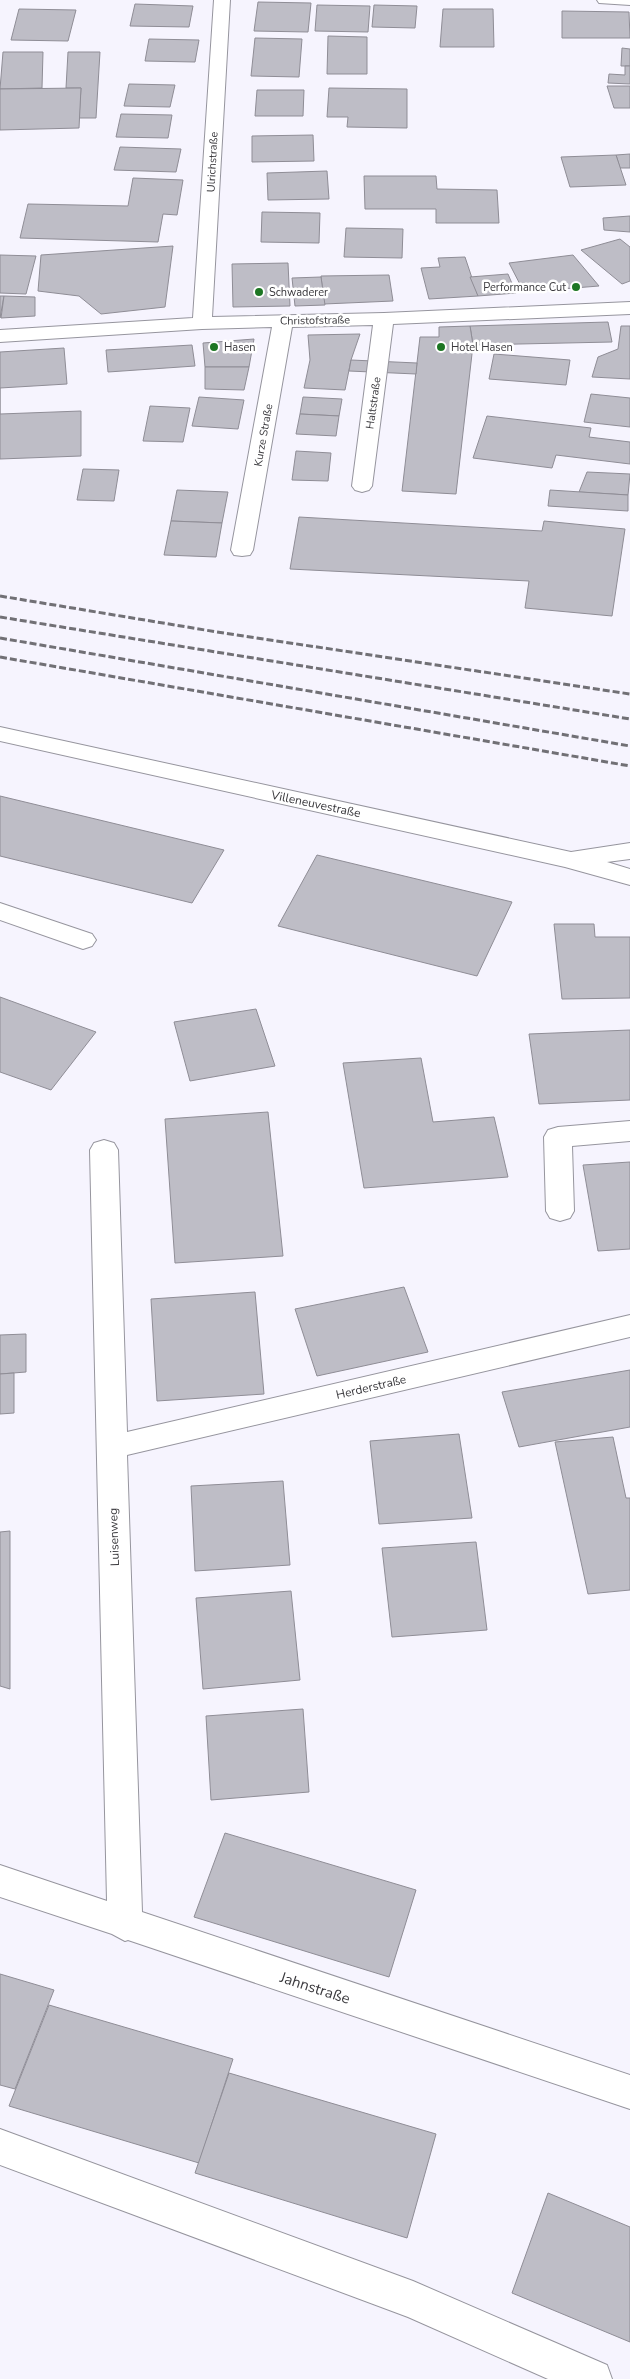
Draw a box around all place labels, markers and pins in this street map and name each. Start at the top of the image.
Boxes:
place label: Performance Cut [483,280,566,295]
marker: Performance Cut [570,281,582,293]
place label: Schwaderer [269,285,328,300]
marker: Schwaderer [253,286,265,298]
place label: Hasen [224,340,256,355]
place label: Hotel Hasen [451,340,513,355]
marker: Hasen [208,341,220,353]
marker: Hotel Hasen [435,341,447,353]

